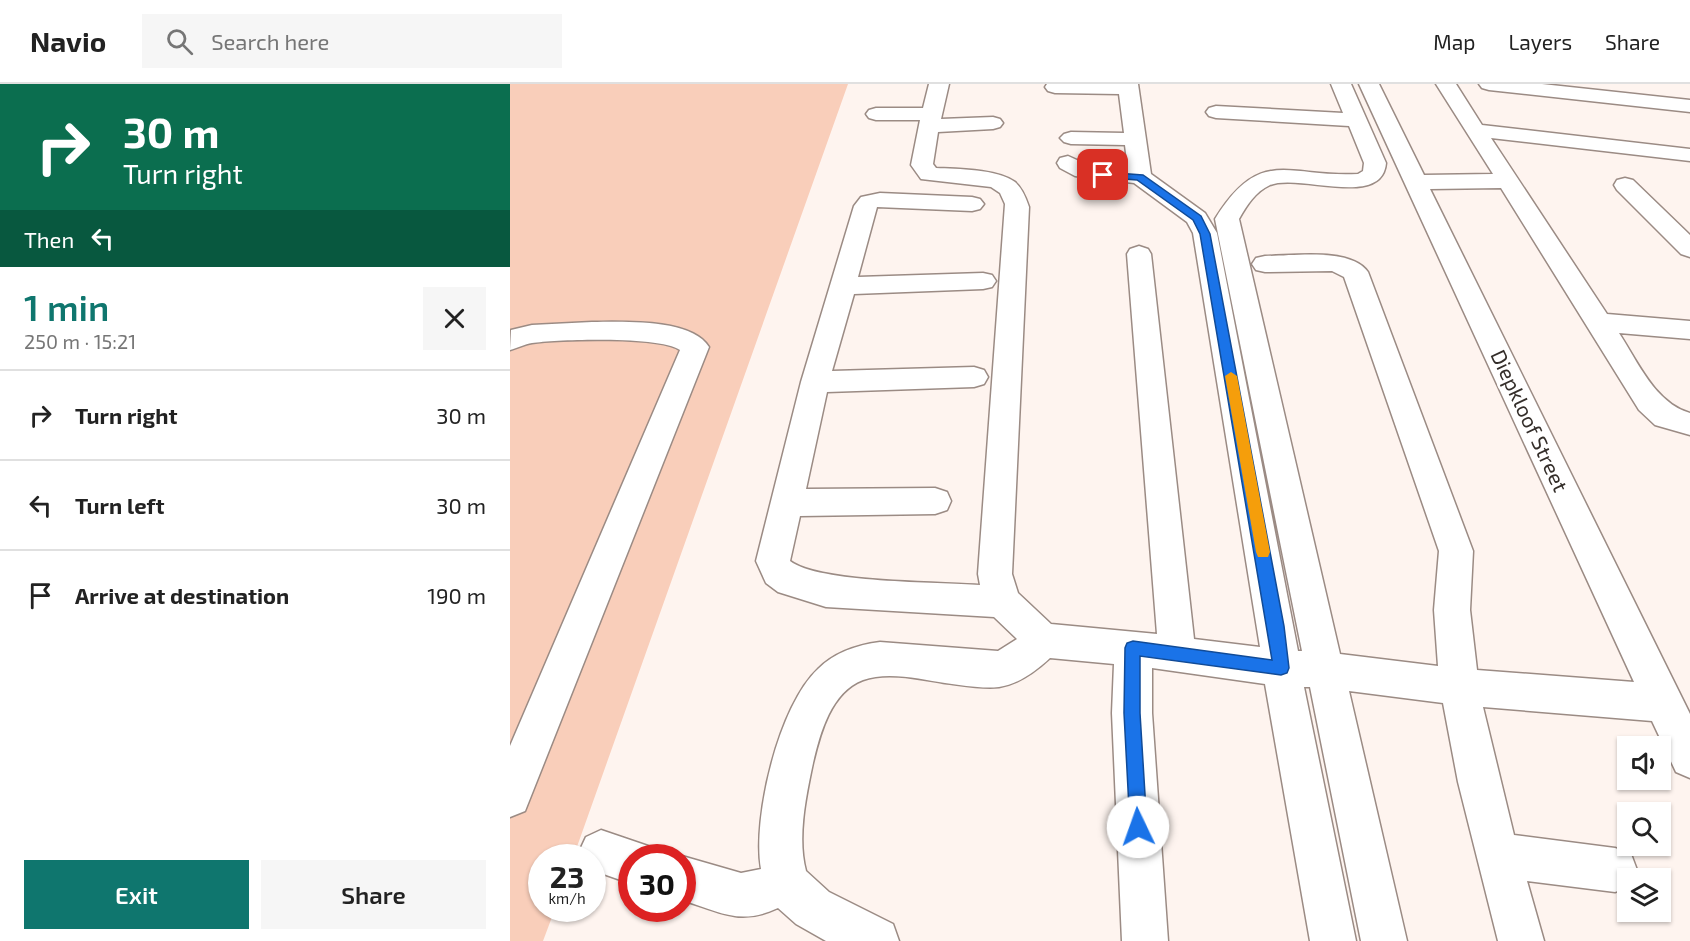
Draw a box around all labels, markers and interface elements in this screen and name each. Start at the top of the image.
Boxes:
search box [142,14,562,68]
text: Navio [30,24,106,58]
icon: search [163,25,196,58]
text: Search here [211,28,329,54]
text: Map [1433,29,1475,54]
text: Layers [1508,29,1572,54]
text: Share [1605,29,1660,54]
text: 30 m [123,106,219,156]
icon: right [24,108,102,186]
pin [1077,149,1128,200]
text: Turn right [123,157,243,189]
icon: arrive [1086,158,1119,191]
icon: left [86,222,119,255]
text: Then [24,226,74,252]
text: 1 min [24,285,109,328]
button: close [423,287,486,350]
text: 250 m · 15:21 [24,329,136,353]
street label: Diepkloof Street [1486,345,1574,495]
icon: right [24,399,57,432]
text: Turn right [75,402,177,428]
text: 30 m [436,402,486,428]
icon: left [24,489,57,522]
text: Turn left [75,492,164,518]
text: 30 m [436,492,486,518]
icon: arrive [24,579,57,612]
text: Arrive at destination [75,582,289,608]
text: 190 m [427,582,486,608]
map controls [1617,736,1671,922]
button: sound [1617,736,1671,790]
position arrow [1106,795,1170,859]
button: search [1617,802,1671,856]
speed limit sign: 30 [618,844,696,922]
text: 23 [550,858,584,894]
button: Exit [24,860,249,929]
button: Share [261,860,486,929]
button: layers [1617,868,1671,922]
text: km/h [548,889,586,907]

